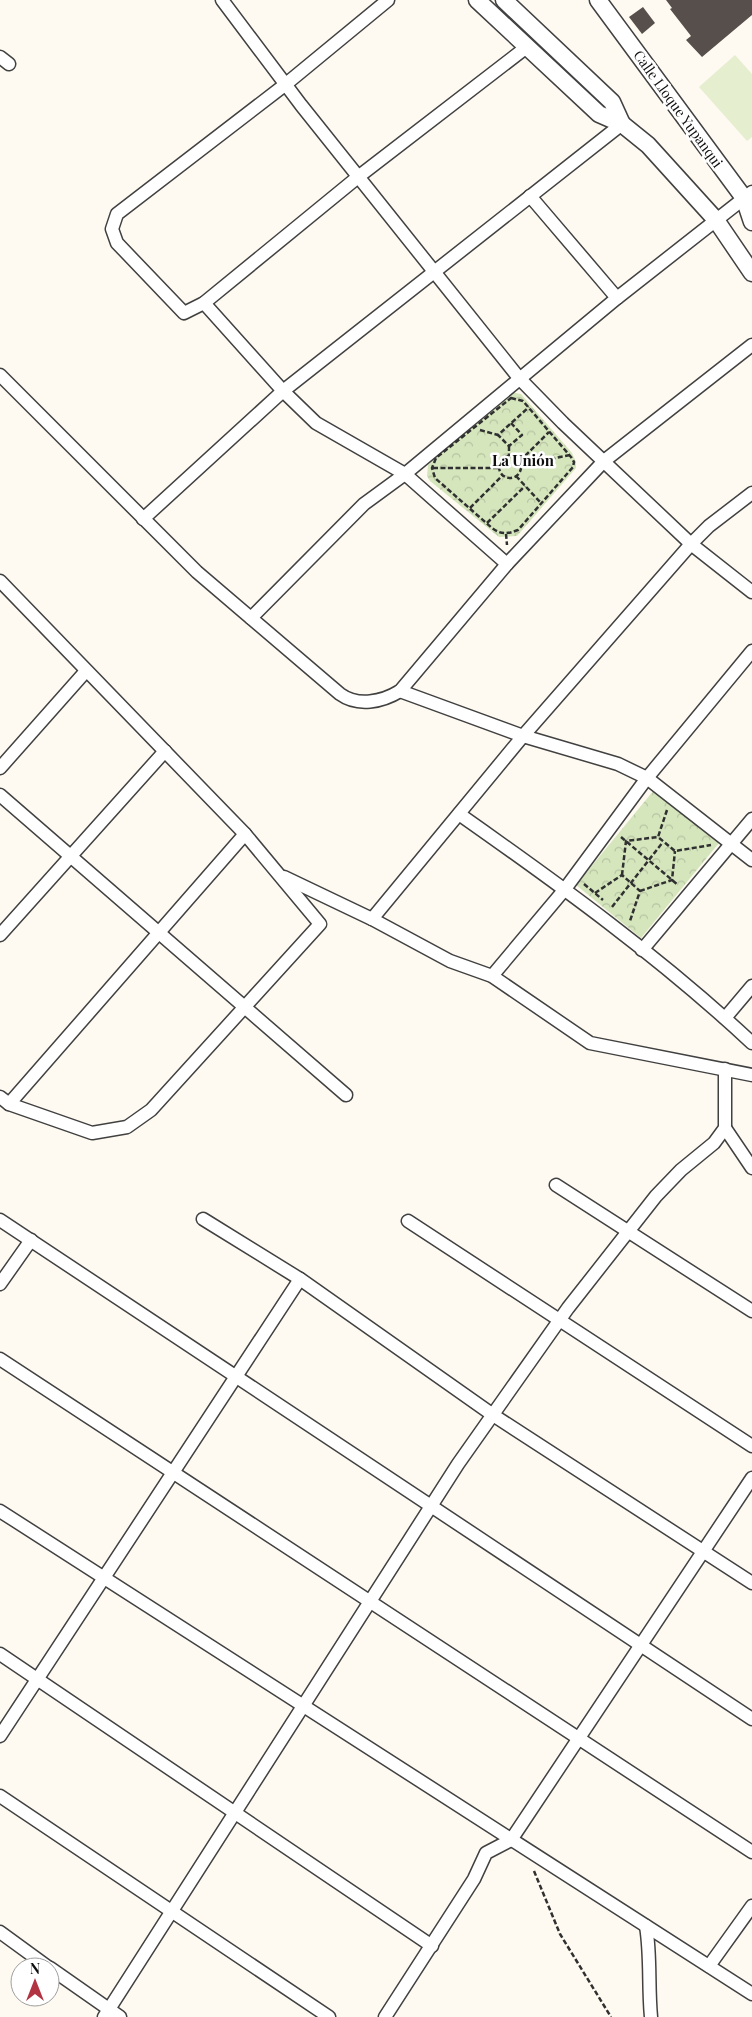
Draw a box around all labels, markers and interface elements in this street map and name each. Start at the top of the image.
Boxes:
street label: Calle Lloque Yupanqui [629,46,727,171]
district label: La Unión [492,450,555,470]
north arrow [10,1957,60,2007]
text: N [30,1959,40,1978]

